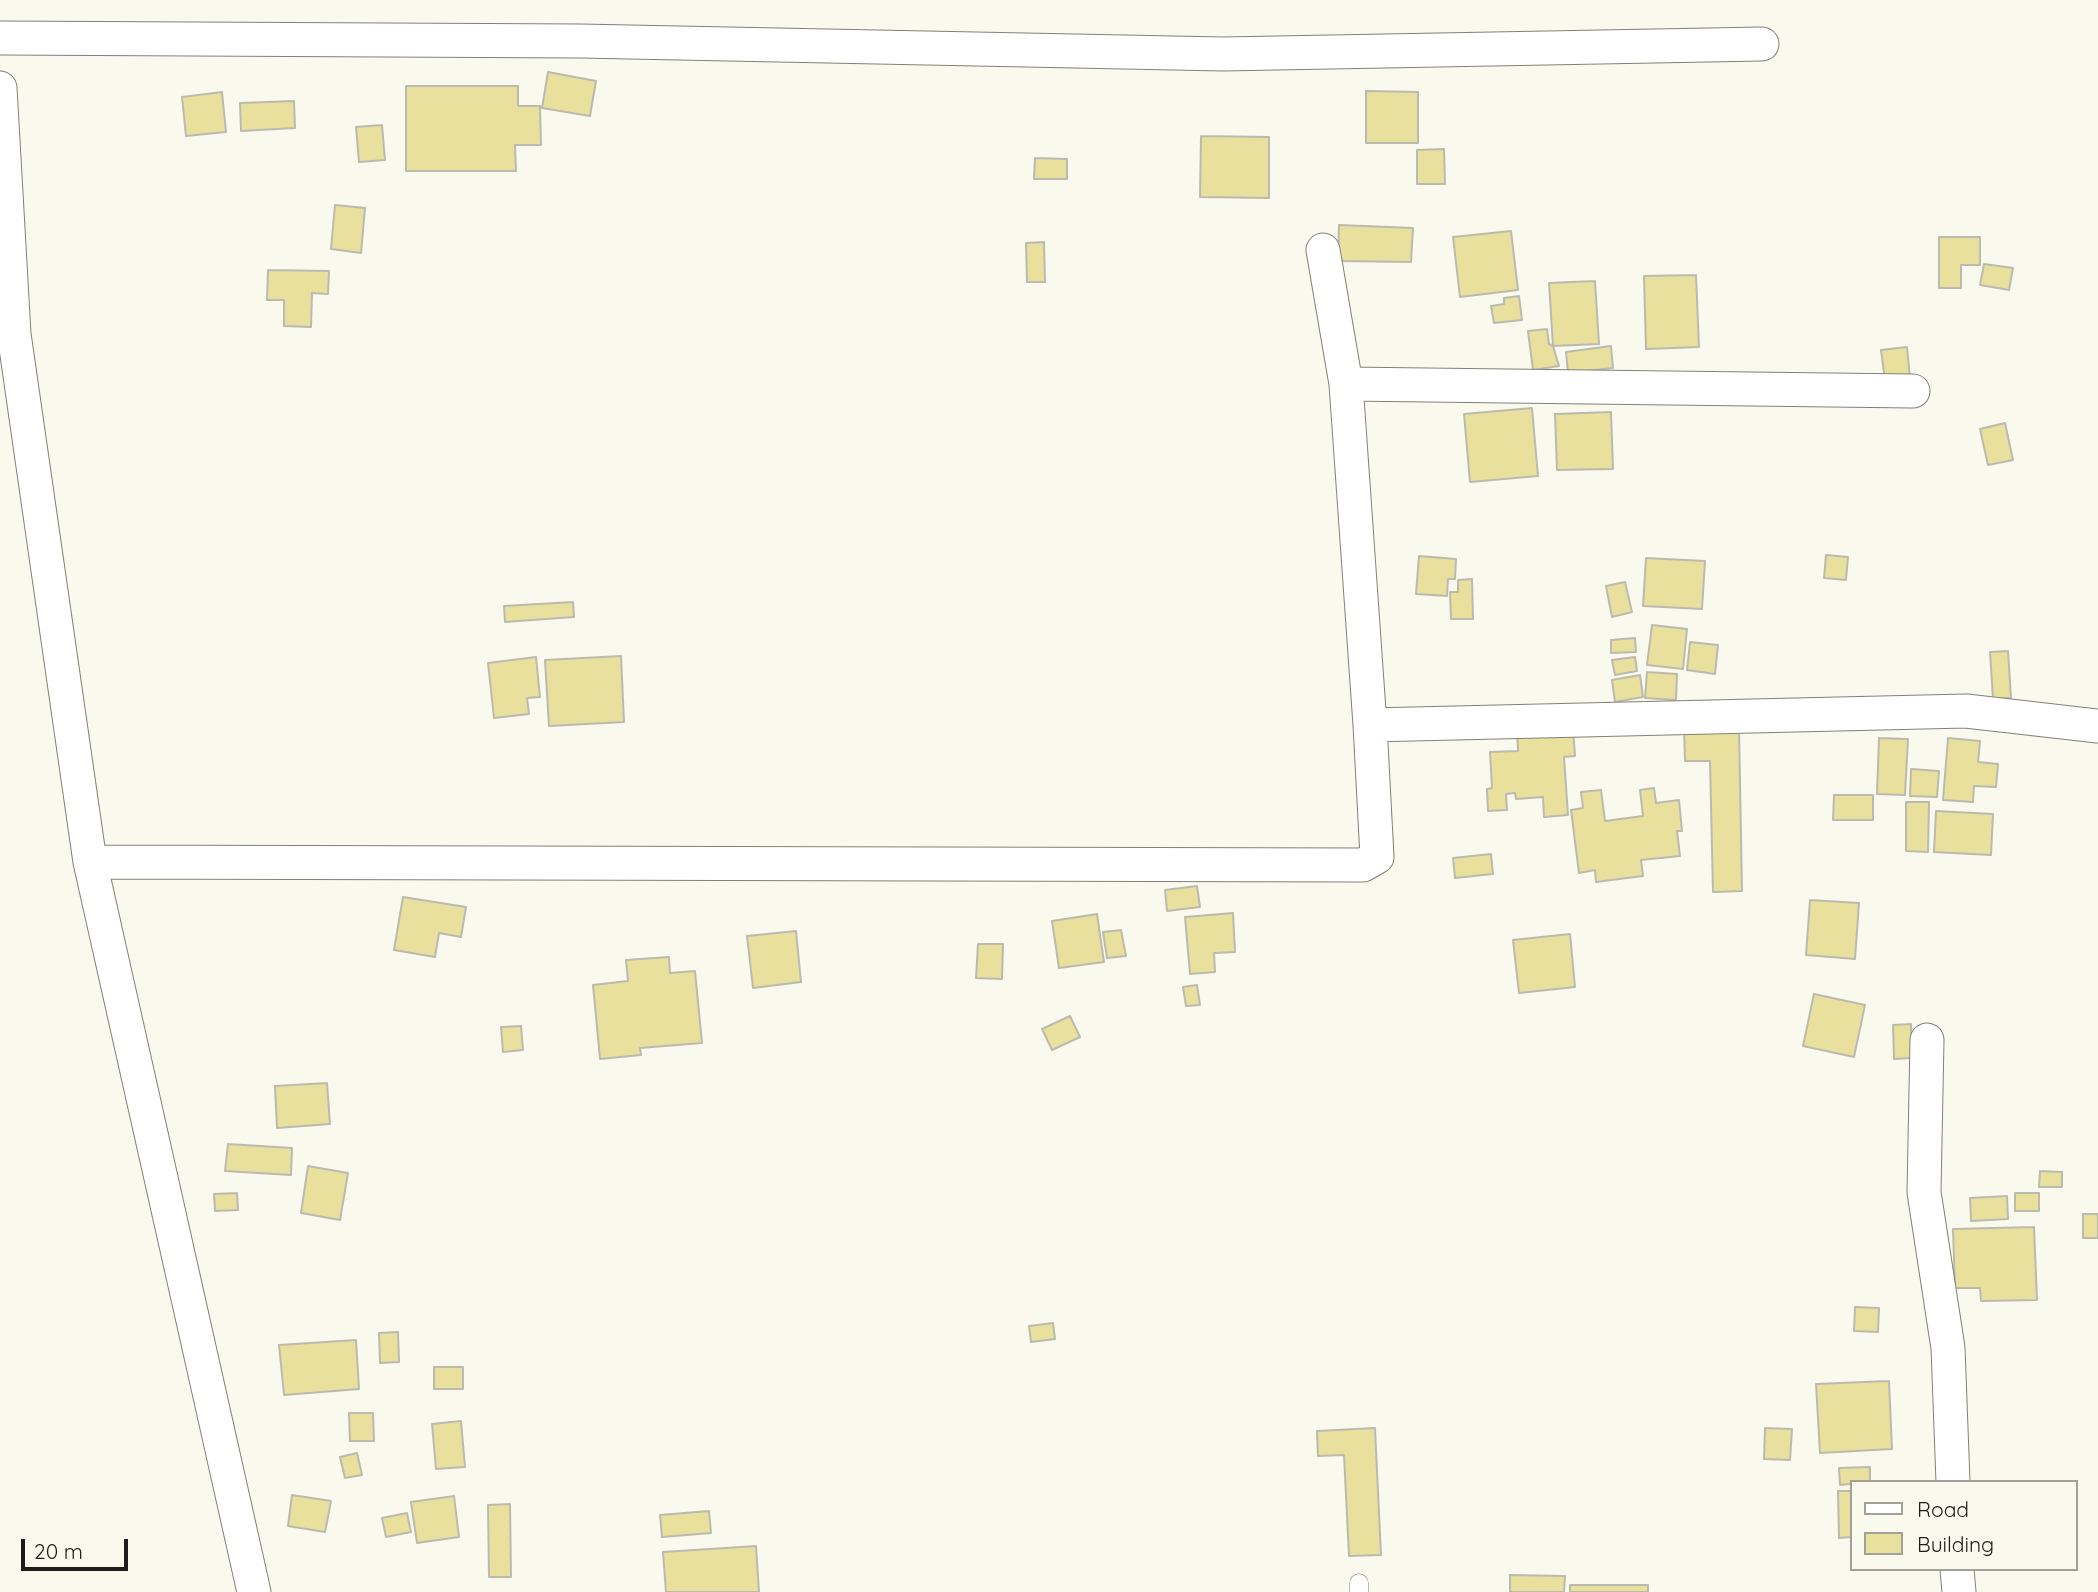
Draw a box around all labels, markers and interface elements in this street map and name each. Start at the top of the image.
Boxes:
legend [1850,1480,2077,1571]
text: Road [1917,1496,1969,1522]
scale bar [24,1526,131,1570]
text: Building [1917,1531,1994,1557]
text: 20 m [34,1538,83,1564]

